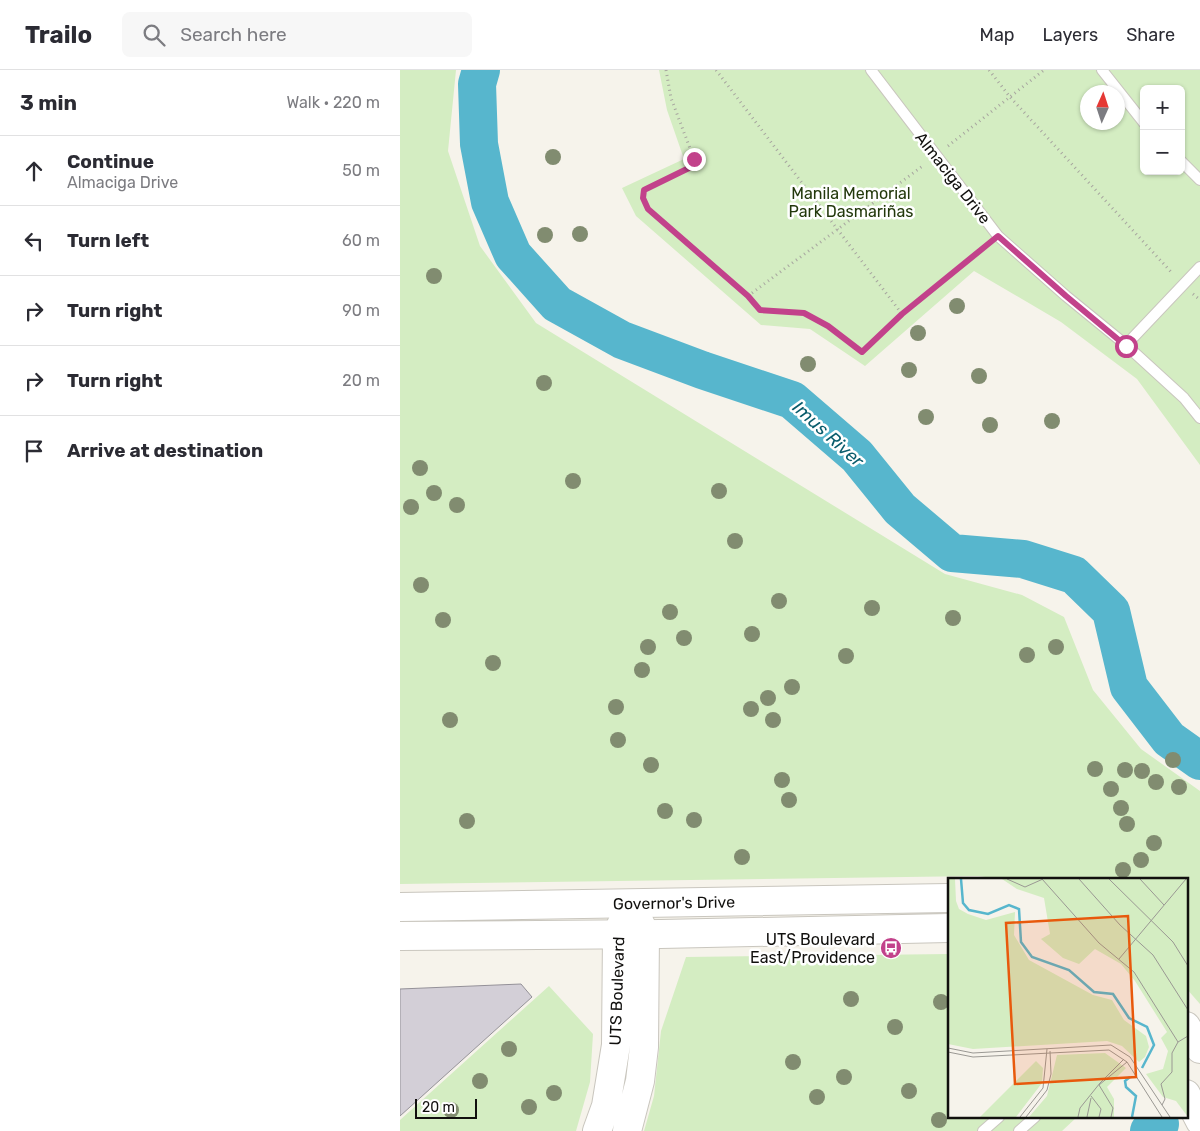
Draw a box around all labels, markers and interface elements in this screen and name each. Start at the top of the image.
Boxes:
search box [122,12,472,57]
text: Trailo [25,21,92,49]
icon: search [140,21,168,49]
text: Search here [180,23,287,46]
text: Map [980,24,1015,46]
text: Layers [1043,24,1098,46]
text: Share [1126,24,1175,46]
north arrow [1080,85,1125,130]
map controls [1140,85,1185,175]
button: + [1140,85,1185,130]
text: 3 min [20,90,77,115]
text: Walk · 220 m [287,93,380,112]
street label: Almaciga Drive [911,128,995,228]
button: − [1140,130,1185,175]
route end [683,148,706,171]
text: Continue [67,150,154,173]
icon: ahead [20,157,48,185]
text: 50 m [342,161,380,180]
text: Almaciga Drive [67,173,178,192]
park label: Manila Memorial Park Dasmariñas [789,184,913,221]
icon: left [20,227,48,255]
text: Turn left [67,229,149,252]
text: 60 m [342,231,380,250]
icon: right [20,297,48,325]
text: Turn right [67,299,162,322]
text: 90 m [342,301,380,320]
route start [1115,335,1138,358]
icon: right [20,367,48,395]
text: Turn right [67,369,162,392]
text: 20 m [342,371,380,390]
water label: Imus River [788,396,869,472]
icon: arrive [20,437,48,465]
text: Arrive at destination [67,439,263,462]
inset map [948,878,1188,1118]
street label: Governor's Drive [613,892,735,914]
place label: UTS Boulevard East/Providence [750,930,875,967]
street label: UTS Boulevard [606,936,628,1046]
bus stop icon: UTS Boulevard East/Providence [879,936,903,960]
scale bar [415,1096,478,1119]
text: 20 m [422,1099,455,1116]

